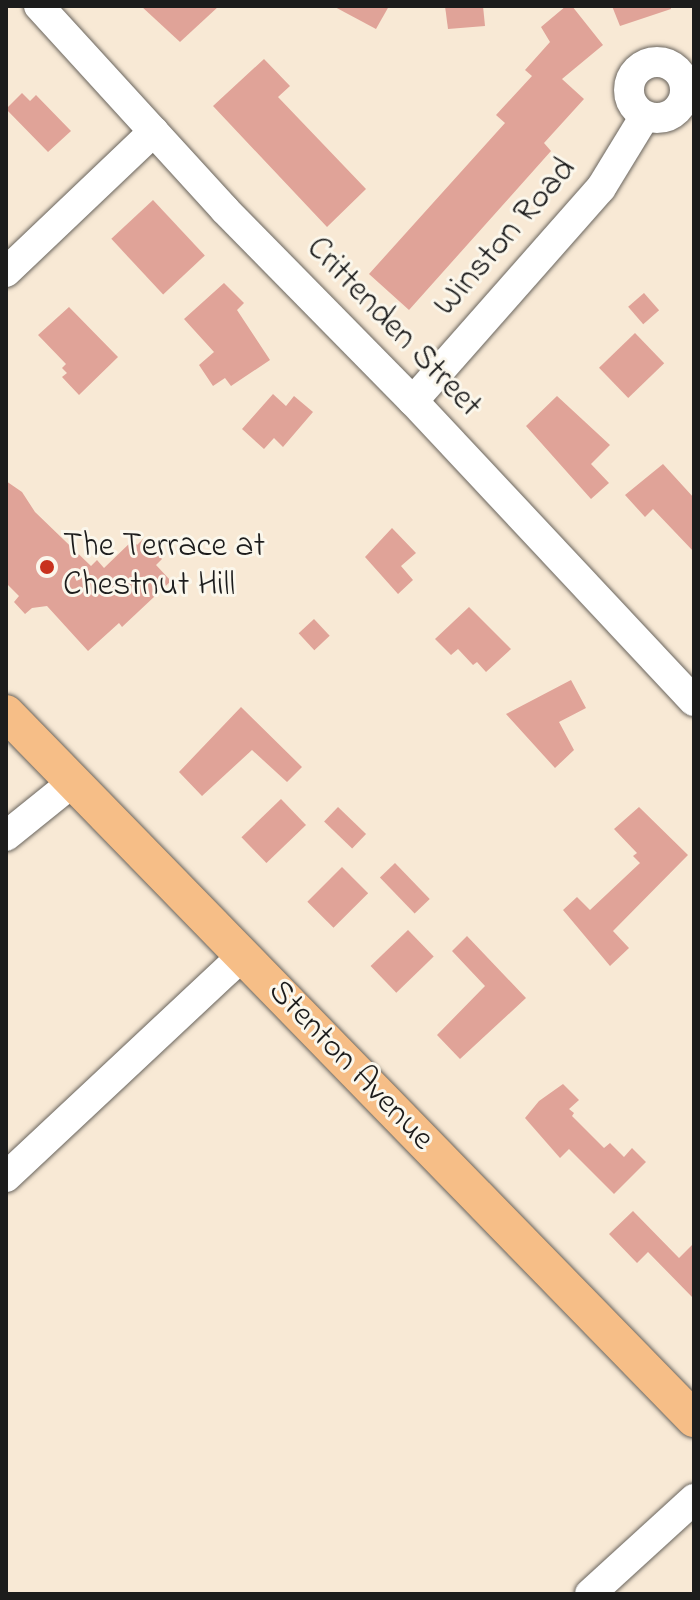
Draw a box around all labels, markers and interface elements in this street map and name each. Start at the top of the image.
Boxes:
street label: Winston Road [426,150,586,326]
street label: Crittenden Street [297,229,489,427]
place label: The Terrace at Chestnut Hill [63,527,265,606]
marker: The Terrace at Chestnut Hill [38,558,56,576]
street label: Stenton Avenue [258,972,442,1160]

